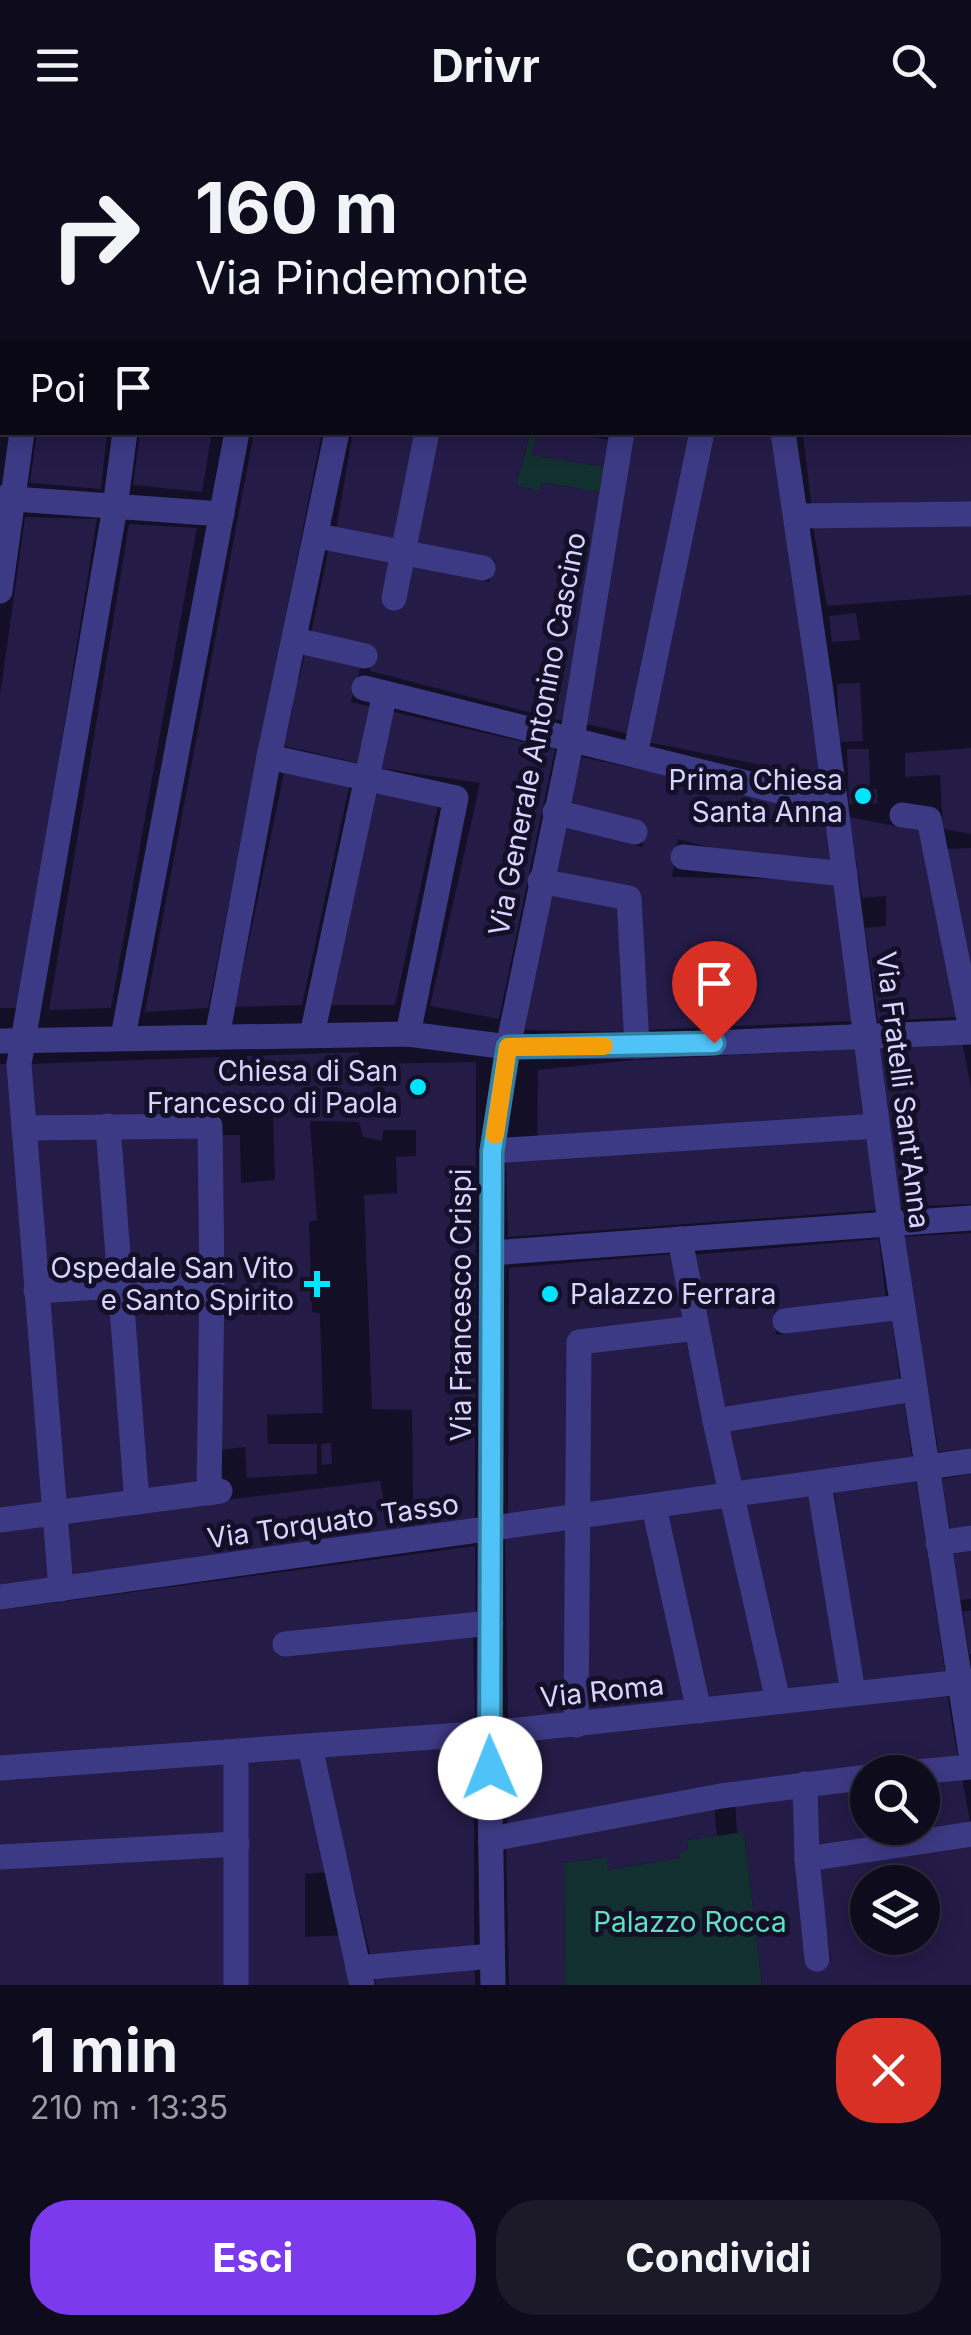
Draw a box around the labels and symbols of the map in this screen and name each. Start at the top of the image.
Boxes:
street label: Via Generale Antonino Cascino [481,529,593,939]
place label: Prima Chiesa Santa Anna [669,763,843,829]
marker: Prima Chiesa Santa Anna [852,785,874,807]
pin [672,941,757,1044]
street label: Via Fratelli Sant'Anna [869,950,937,1230]
place label: Chiesa di San Francesco di Paola [147,1054,398,1120]
marker: Chiesa di San Francesco di Paola [407,1076,429,1098]
street label: Via Francesco Crispi [444,1169,478,1441]
place label: Ospedale San Vito e Santo Spirito [51,1251,294,1317]
marker: Ospedale San Vito e Santo Spirito [304,1271,330,1297]
place label: Palazzo Ferrara [570,1277,777,1311]
marker: Palazzo Ferrara [539,1283,561,1305]
street label: Via Torquato Tasso [205,1487,461,1555]
street label: Via Roma [538,1668,666,1714]
position arrow [438,1716,542,1820]
park label: Palazzo Rocca [593,1905,787,1939]

